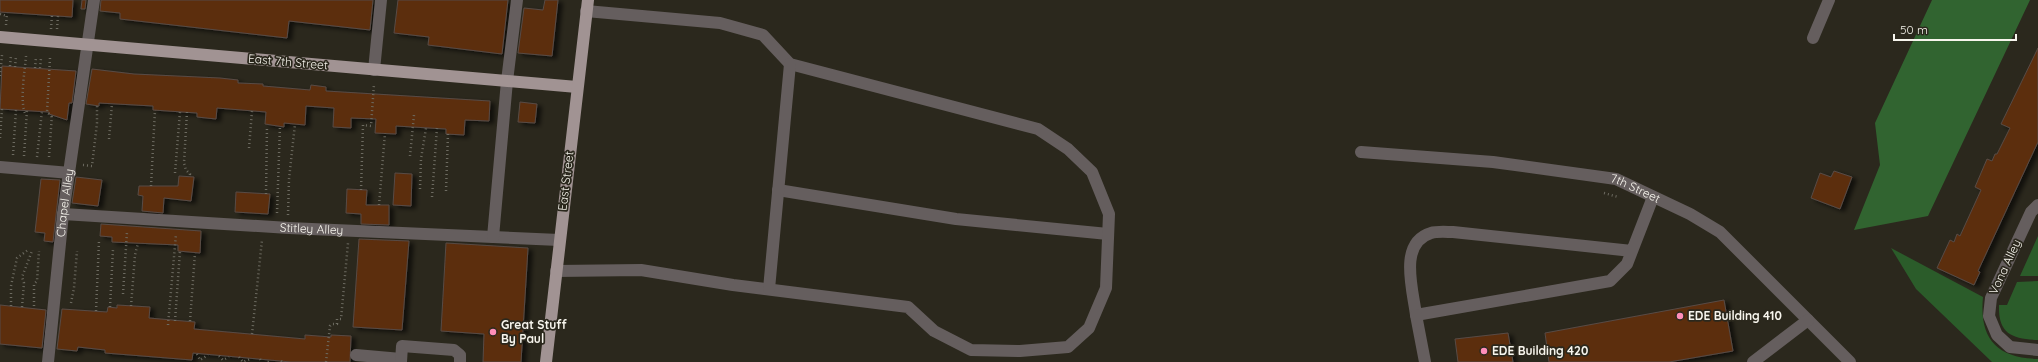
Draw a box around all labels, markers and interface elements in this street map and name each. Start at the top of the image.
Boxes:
scale bar [1894,16,2016,42]
text: 50 m [1900,22,1928,37]
street label: East 7th Street [247,51,329,72]
street label: East Street [554,150,577,212]
street label: Chapel Alley [53,168,76,238]
street label: 7th Street [1610,170,1663,206]
street label: Stitley Alley [279,219,344,237]
street label: Vona Alley [1985,237,2024,297]
place label: EDE Building 410 [1688,308,1782,323]
marker: EDE Building 410 [1675,311,1685,321]
place label: Great Stuff By Paul [501,317,567,346]
marker: Great Stuff By Paul [488,327,498,337]
place label: EDE Building 420 [1492,343,1588,358]
marker: EDE Building 420 [1479,346,1489,356]

